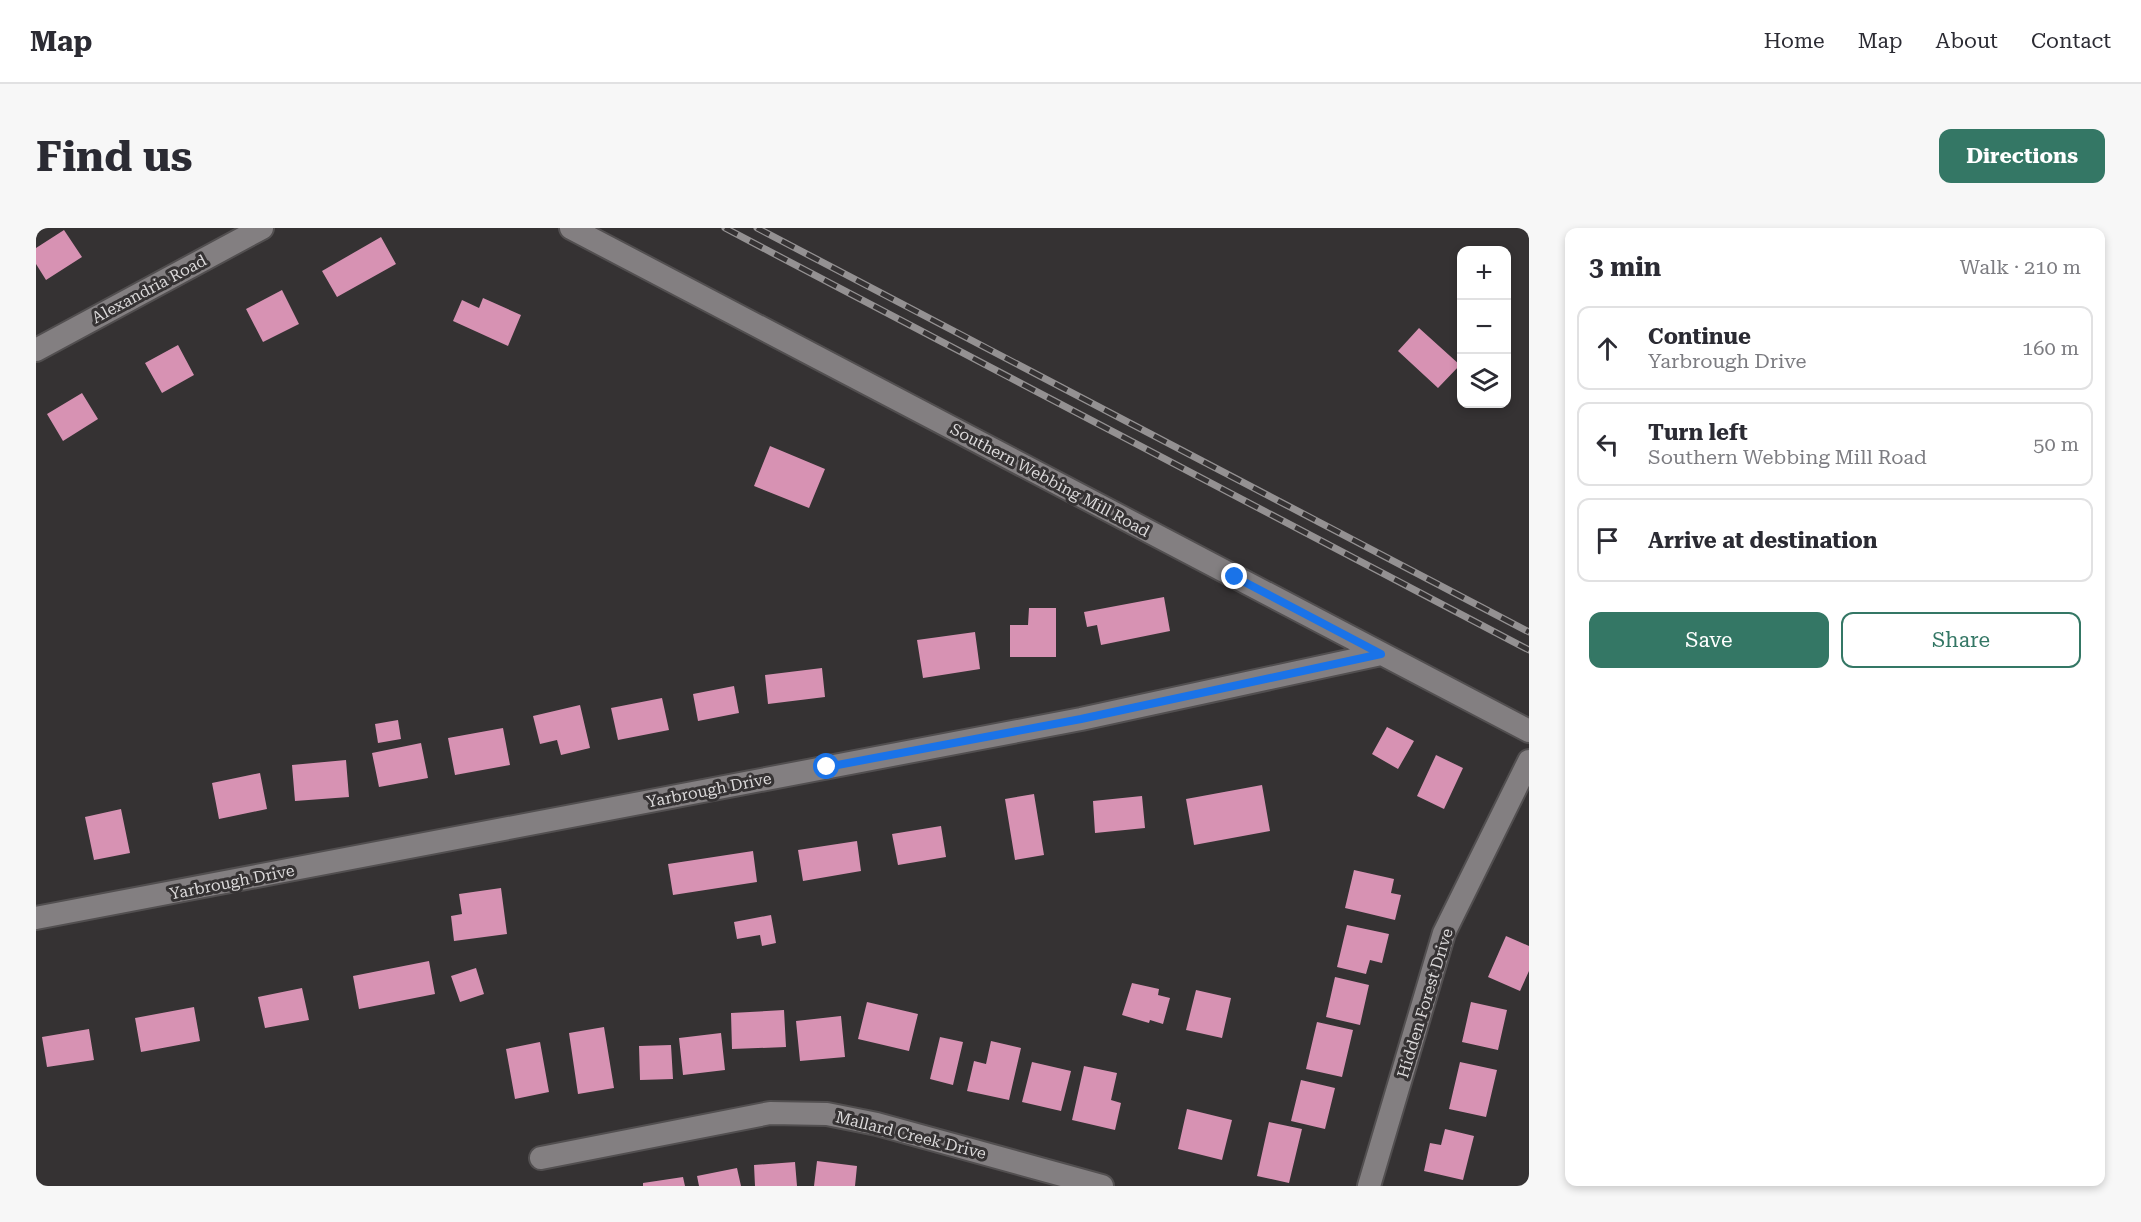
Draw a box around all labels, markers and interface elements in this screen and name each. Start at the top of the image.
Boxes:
text: Map [30,25,92,58]
text: Home [1764,29,1825,53]
text: Map [1858,29,1903,53]
text: About [1936,29,1998,53]
text: Contact [2031,29,2111,53]
button: Directions [1939,129,2105,183]
text: Find us [36,132,193,181]
map controls [1457,246,1511,408]
button: + [1457,246,1511,300]
street label: Alexandria Road [88,251,210,327]
text: 3 min [1589,252,1661,282]
text: Walk · 210 m [1960,255,2081,279]
button: − [1457,300,1511,354]
text: Continue [1648,324,1751,349]
icon: ahead [1591,332,1624,365]
text: 160 m [2022,336,2079,360]
text: Yarbrough Drive [1648,349,1806,373]
button: layers [1457,354,1511,408]
street label: Southern Webbing Mill Road [947,419,1153,541]
text: Turn left [1648,420,1748,445]
icon: left [1591,428,1624,461]
text: 50 m [2033,432,2079,456]
text: Southern Webbing Mill Road [1648,445,1927,469]
icon: arrive [1591,524,1624,557]
text: Arrive at destination [1648,528,1877,553]
route end [1221,563,1247,589]
button: Save [1589,612,1829,668]
button: Share [1841,612,2081,668]
route start [813,753,839,779]
street label: Yarbrough Drive [645,769,773,811]
street label: Yarbrough Drive [168,861,296,903]
street label: Hidden Forest Drive [1393,926,1457,1080]
street label: Mallard Creek Drive [834,1107,988,1163]

